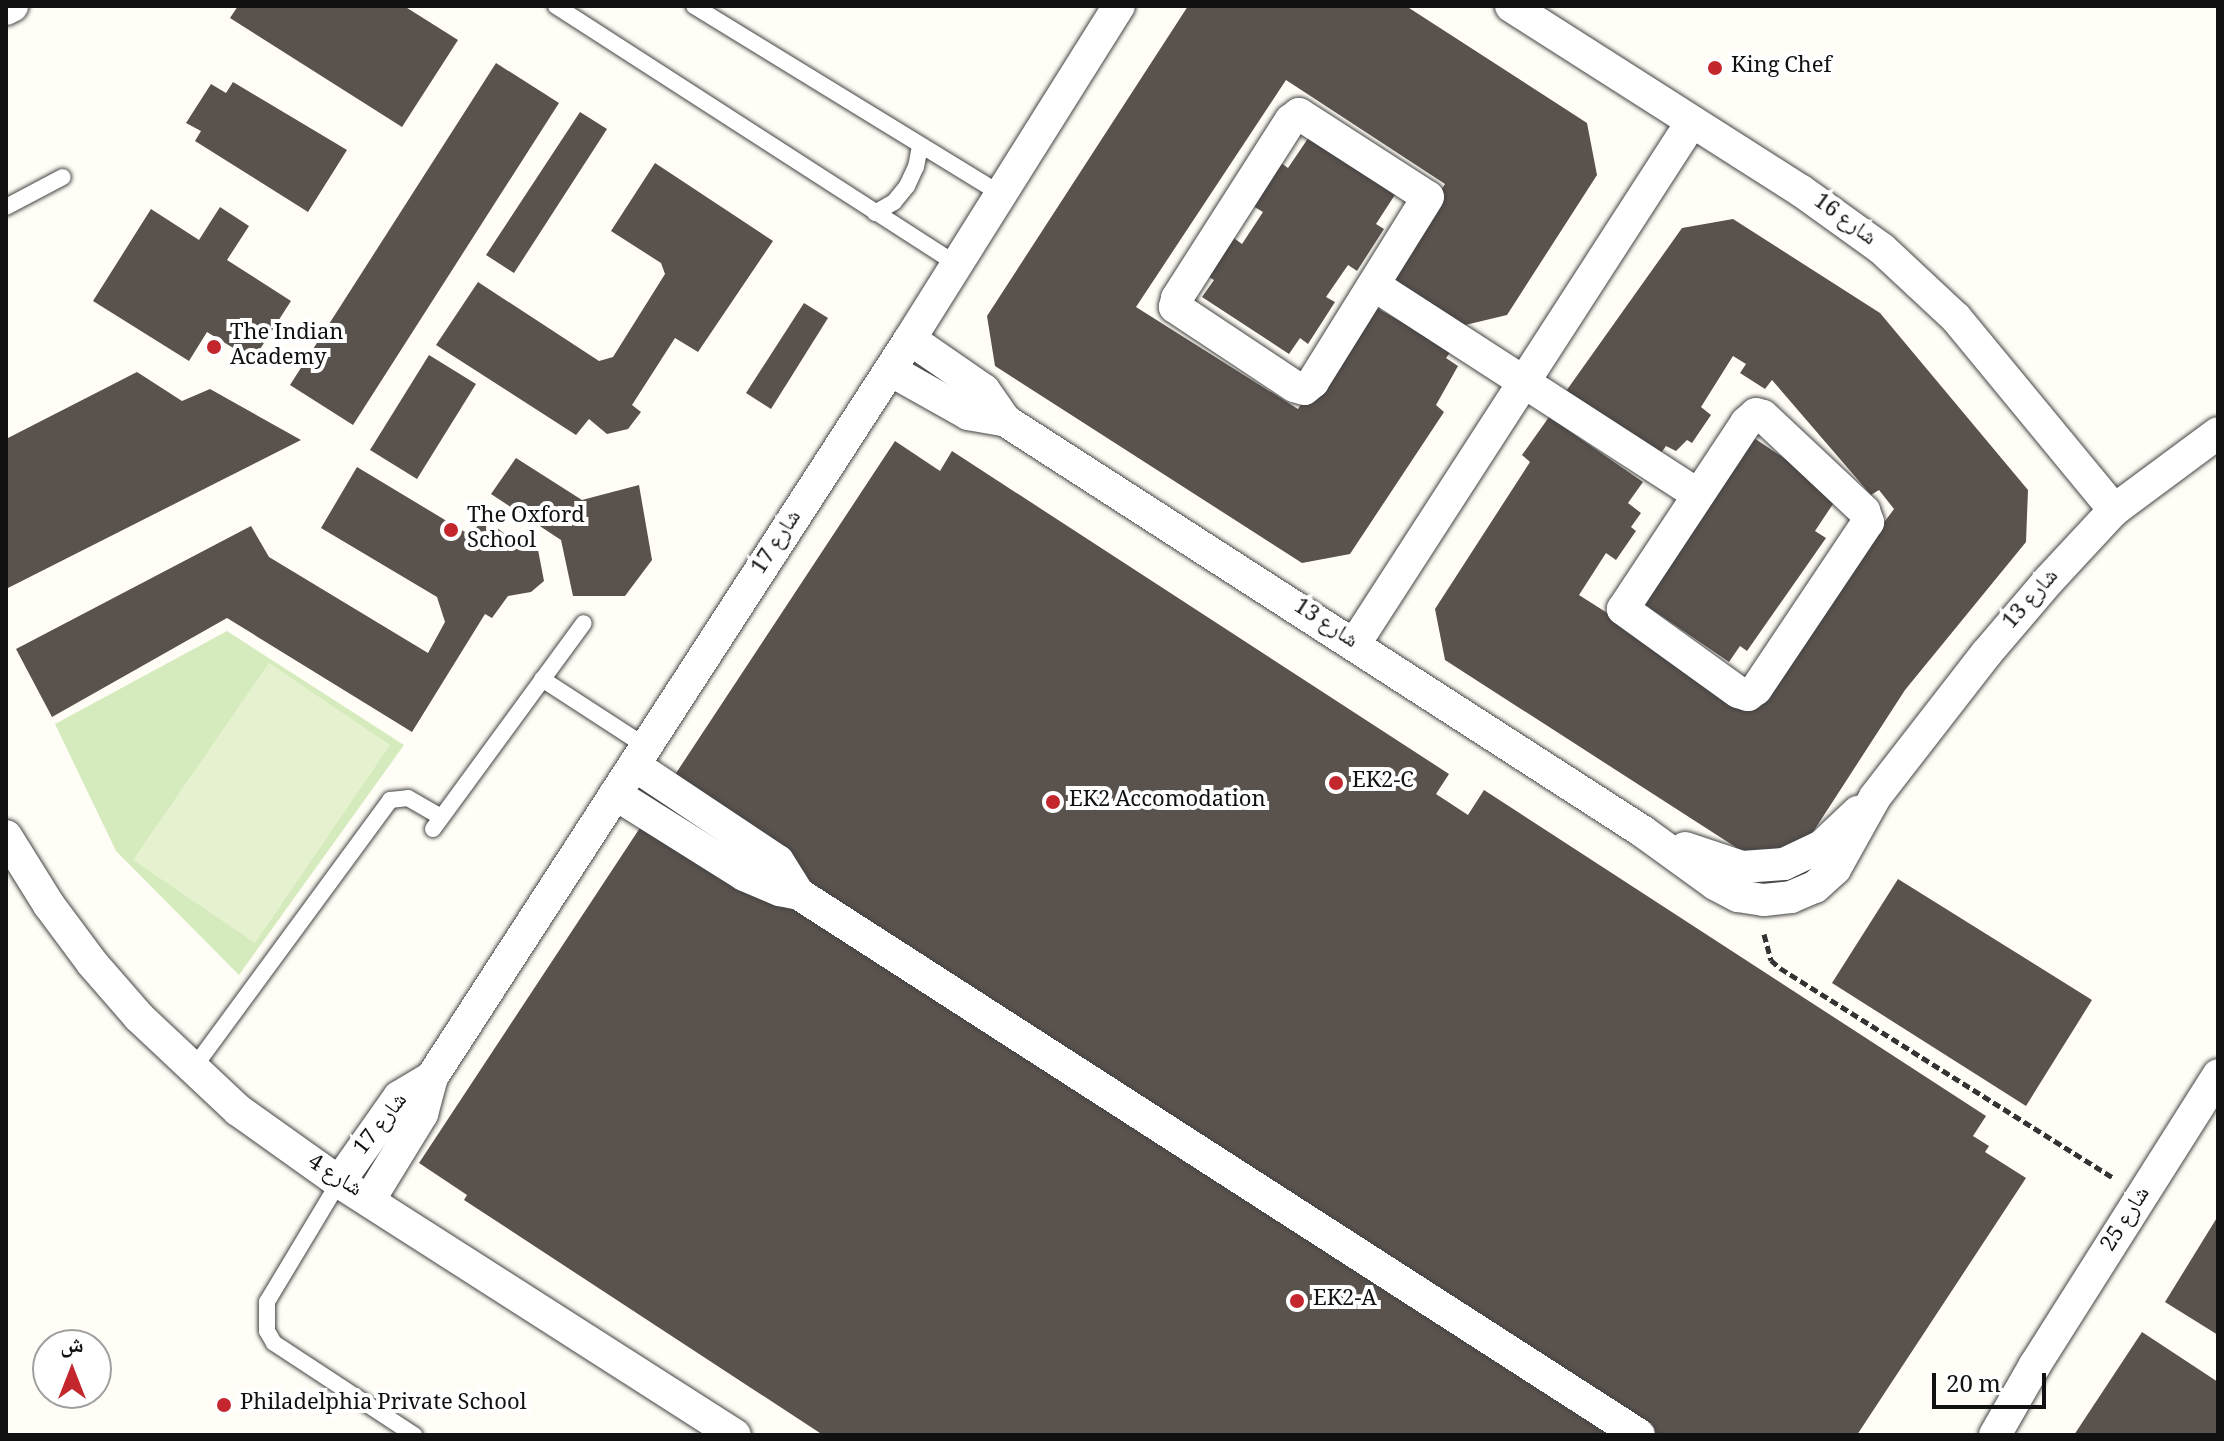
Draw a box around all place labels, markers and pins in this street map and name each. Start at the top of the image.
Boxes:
place label: King Chef [1731,55,1832,81]
marker: King Chef [1706,59,1724,77]
place label: The Indian Academy [230,321,343,372]
marker: The Indian Academy [205,338,223,356]
place label: The Oxford School [467,504,585,556]
marker: The Oxford School [442,521,460,539]
place label: EK2-C [1352,770,1414,796]
marker: EK2-C [1327,774,1345,792]
place label: EK2 Accomodation [1069,789,1266,815]
marker: EK2 Accomodation [1044,793,1062,811]
place label: EK2-A [1313,1288,1377,1314]
marker: EK2-A [1288,1292,1306,1310]
place label: Philadelphia Private School [240,1392,527,1418]
marker: Philadelphia Private School [215,1396,233,1414]

